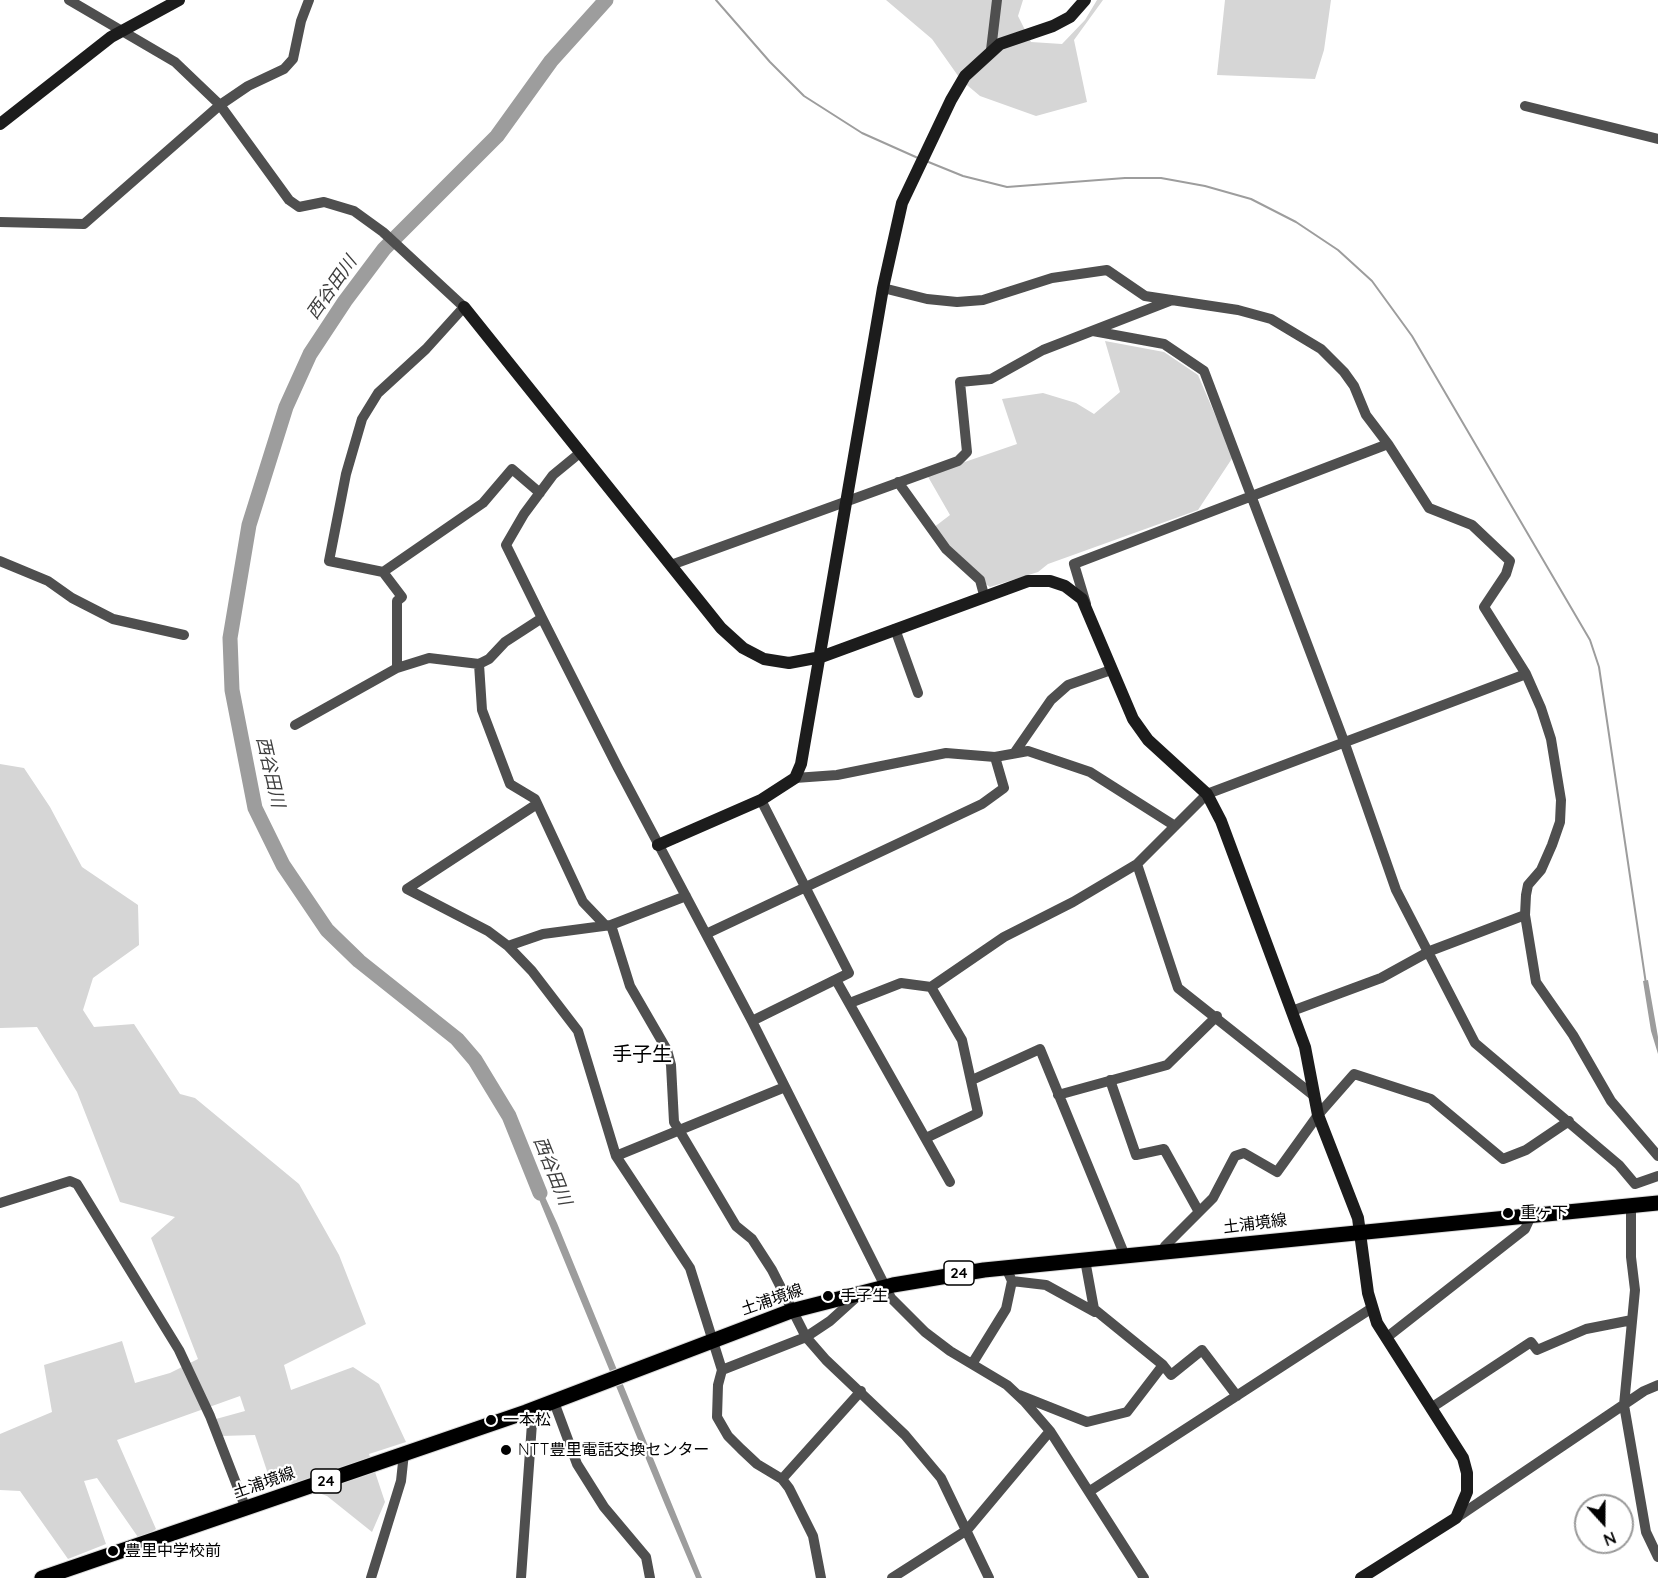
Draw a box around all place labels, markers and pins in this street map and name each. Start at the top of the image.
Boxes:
place label: 重ヶ下 [1520,1203,1568,1223]
marker: 重ヶ下 [1501,1206,1515,1220]
place label: 手子生 [840,1286,888,1306]
marker: 手子生 [821,1289,835,1303]
place label: 一本松 [503,1410,551,1430]
marker: 一本松 [484,1413,498,1427]
place label: NTT豊里電話交換センター [518,1440,709,1460]
marker: NTT豊里電話交換センター [499,1443,513,1457]
place label: 豊里中学校前 [125,1541,221,1561]
marker: 豊里中学校前 [106,1544,120,1558]

